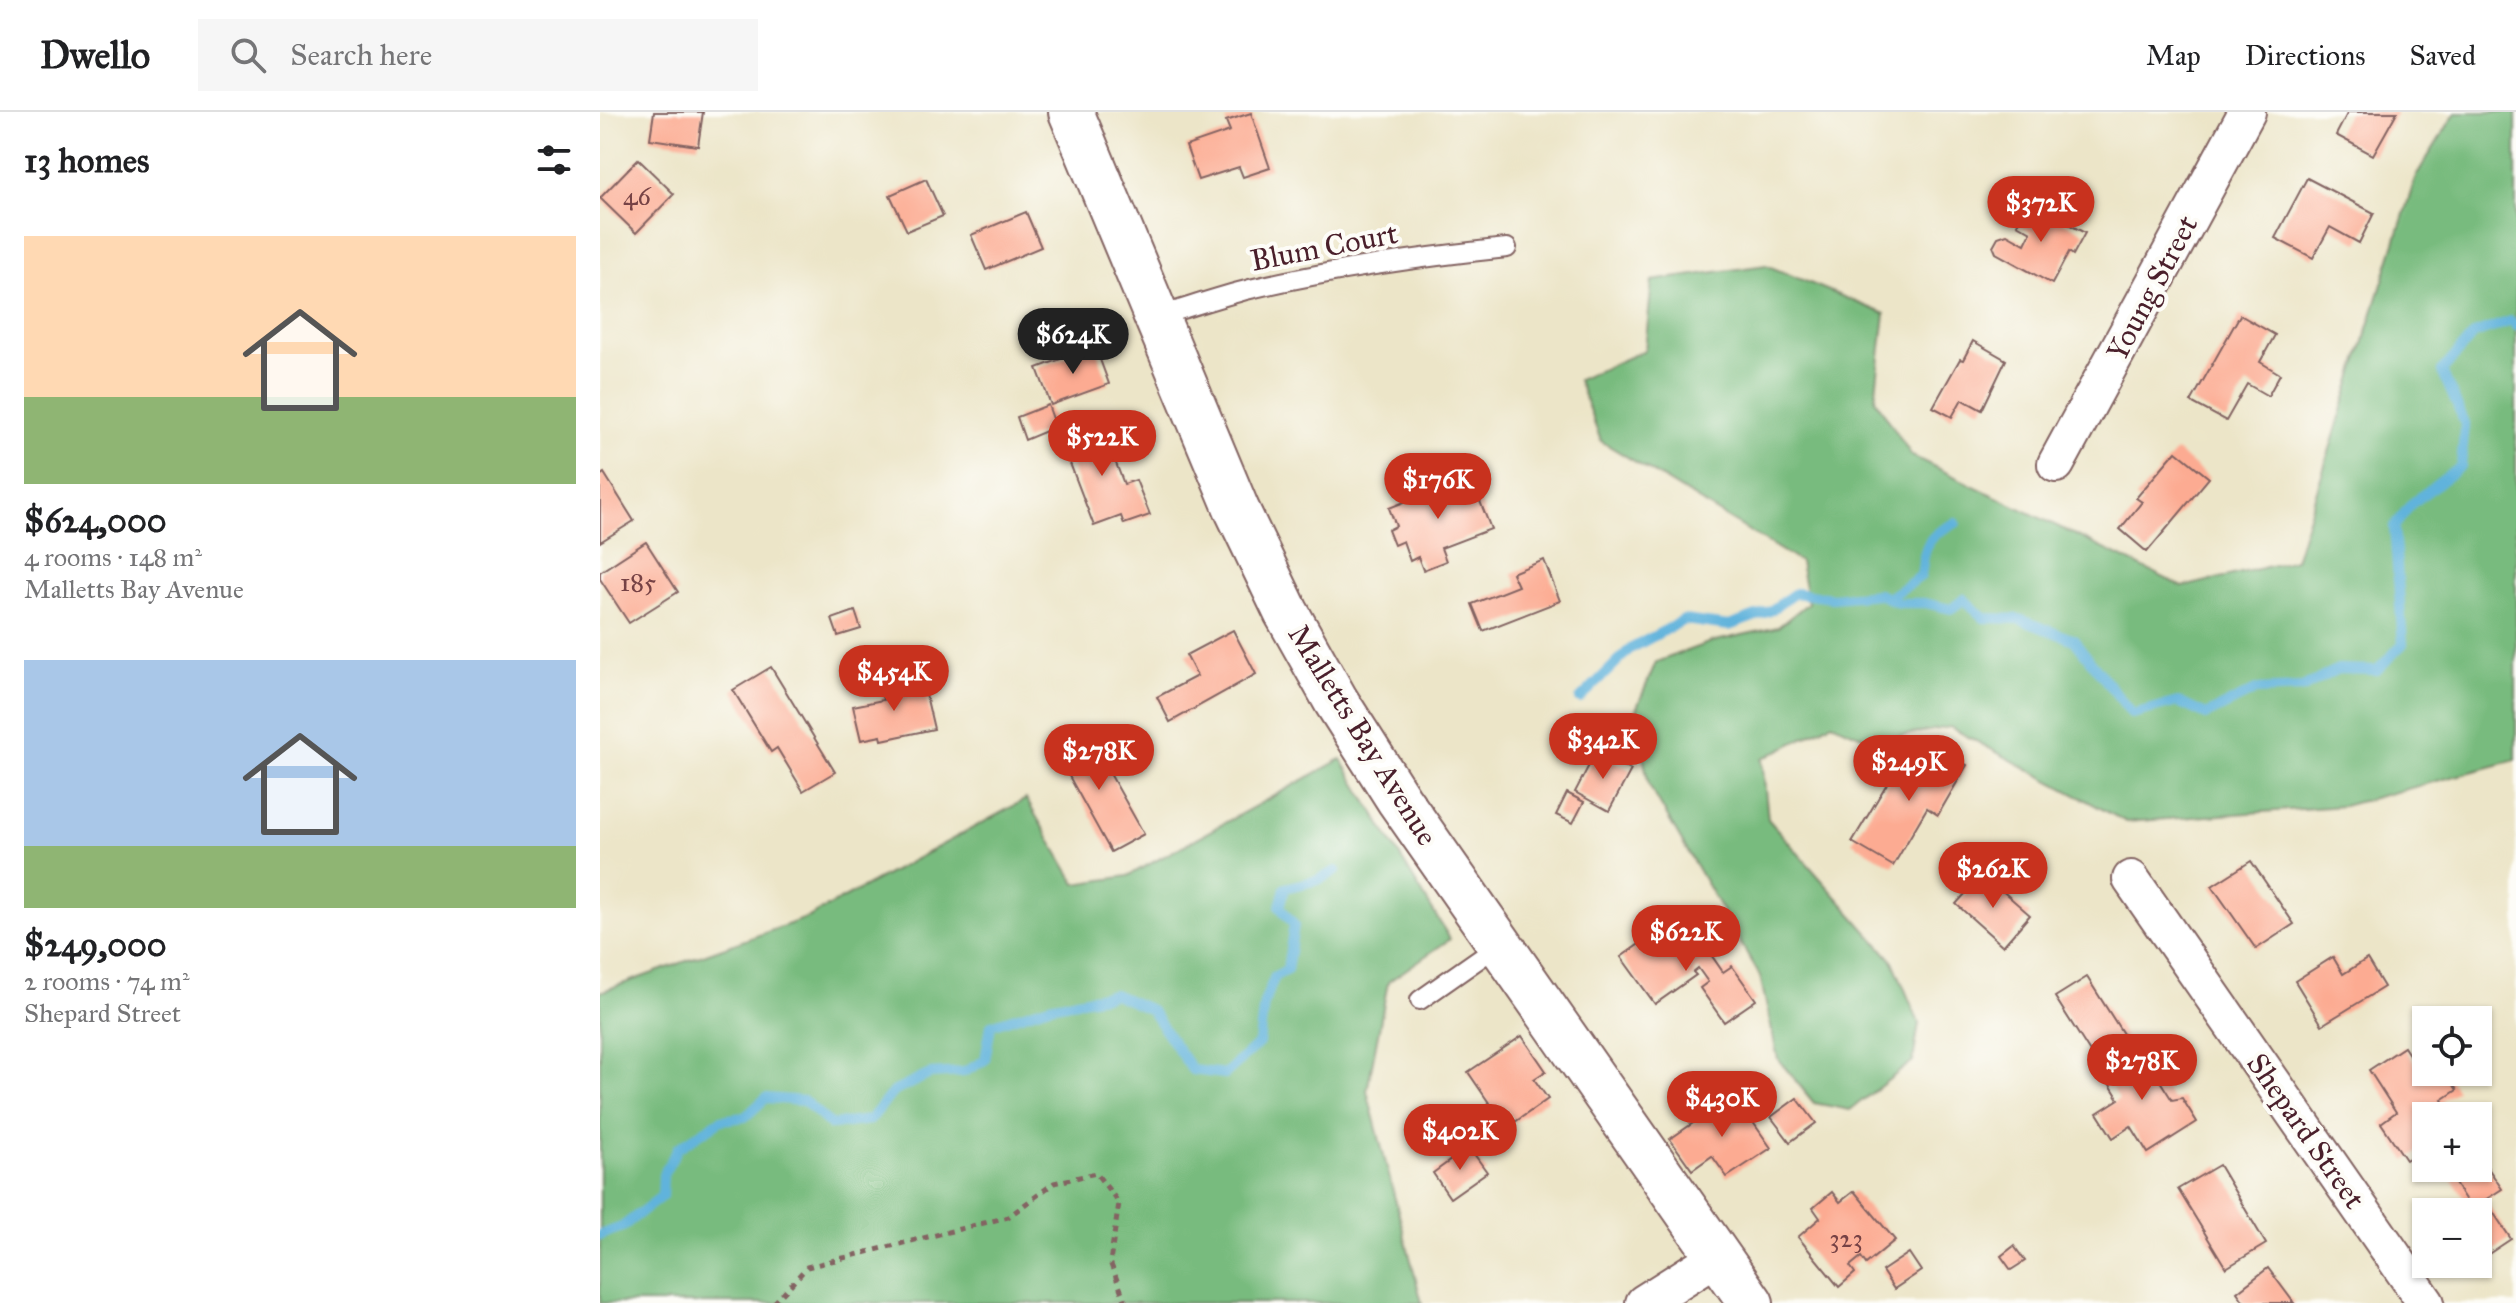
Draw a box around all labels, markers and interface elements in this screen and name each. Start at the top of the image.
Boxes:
search box [198,19,758,91]
text: Dwello [40,32,150,78]
icon: search [226,33,270,77]
text: Search here [290,37,432,73]
text: Map [2146,38,2201,73]
text: Directions [2245,38,2366,73]
text: Saved [2410,38,2476,73]
icon: filters [532,138,576,182]
text: 13 homes [24,140,149,181]
pin: $372K [1985,176,2097,244]
house number: 46 [623,180,652,212]
text: $372K [2005,186,2077,218]
street label: Young Street [2099,209,2206,367]
street label: Blum Court [1247,215,1401,279]
icon: home [228,288,372,432]
pin: $624K [1017,308,1129,376]
text: $624K [1036,318,1110,350]
pin: $522K [1046,410,1158,478]
text: $522K [1066,420,1138,452]
pin: $176K [1382,453,1494,521]
text: $176K [1402,463,1474,495]
text: $624,000 [24,500,166,541]
text: 4 rooms · 148 m² [24,541,202,573]
house number: 185 [620,566,656,598]
text: Malletts Bay Avenue [24,573,244,605]
street label: Malletts Bay Avenue [1281,618,1445,852]
pin: $454K [838,645,950,713]
text: $454K [857,655,931,687]
icon: home [228,712,372,856]
pin: $342K [1547,713,1659,781]
text: $342K [1567,723,1639,755]
pin: $278K [1043,724,1155,792]
text: $278K [1062,734,1136,766]
pin: $249K [1853,735,1965,803]
text: $249K [1871,745,1947,777]
pin: $262K [1937,842,2049,910]
text: $262K [1956,852,2030,884]
pin: $622K [1630,905,1742,973]
text: $622K [1650,915,1722,947]
text: $249,000 [24,924,167,965]
text: 2 rooms · 74 m² [24,965,190,997]
text: Shepard Street [24,997,181,1029]
map controls [2412,1006,2492,1278]
button: locate [2412,1006,2492,1086]
pin: $278K [2086,1034,2198,1102]
text: $278K [2105,1044,2179,1076]
street label: Shepard Street [2239,1046,2373,1216]
pin: $430K [1666,1071,1778,1139]
text: $430K [1685,1081,1759,1113]
button: + [2412,1102,2492,1182]
pin: $402K [1404,1104,1516,1172]
text: $402K [1422,1114,1498,1146]
button: − [2412,1198,2492,1278]
house number: 323 [1829,1222,1863,1254]

